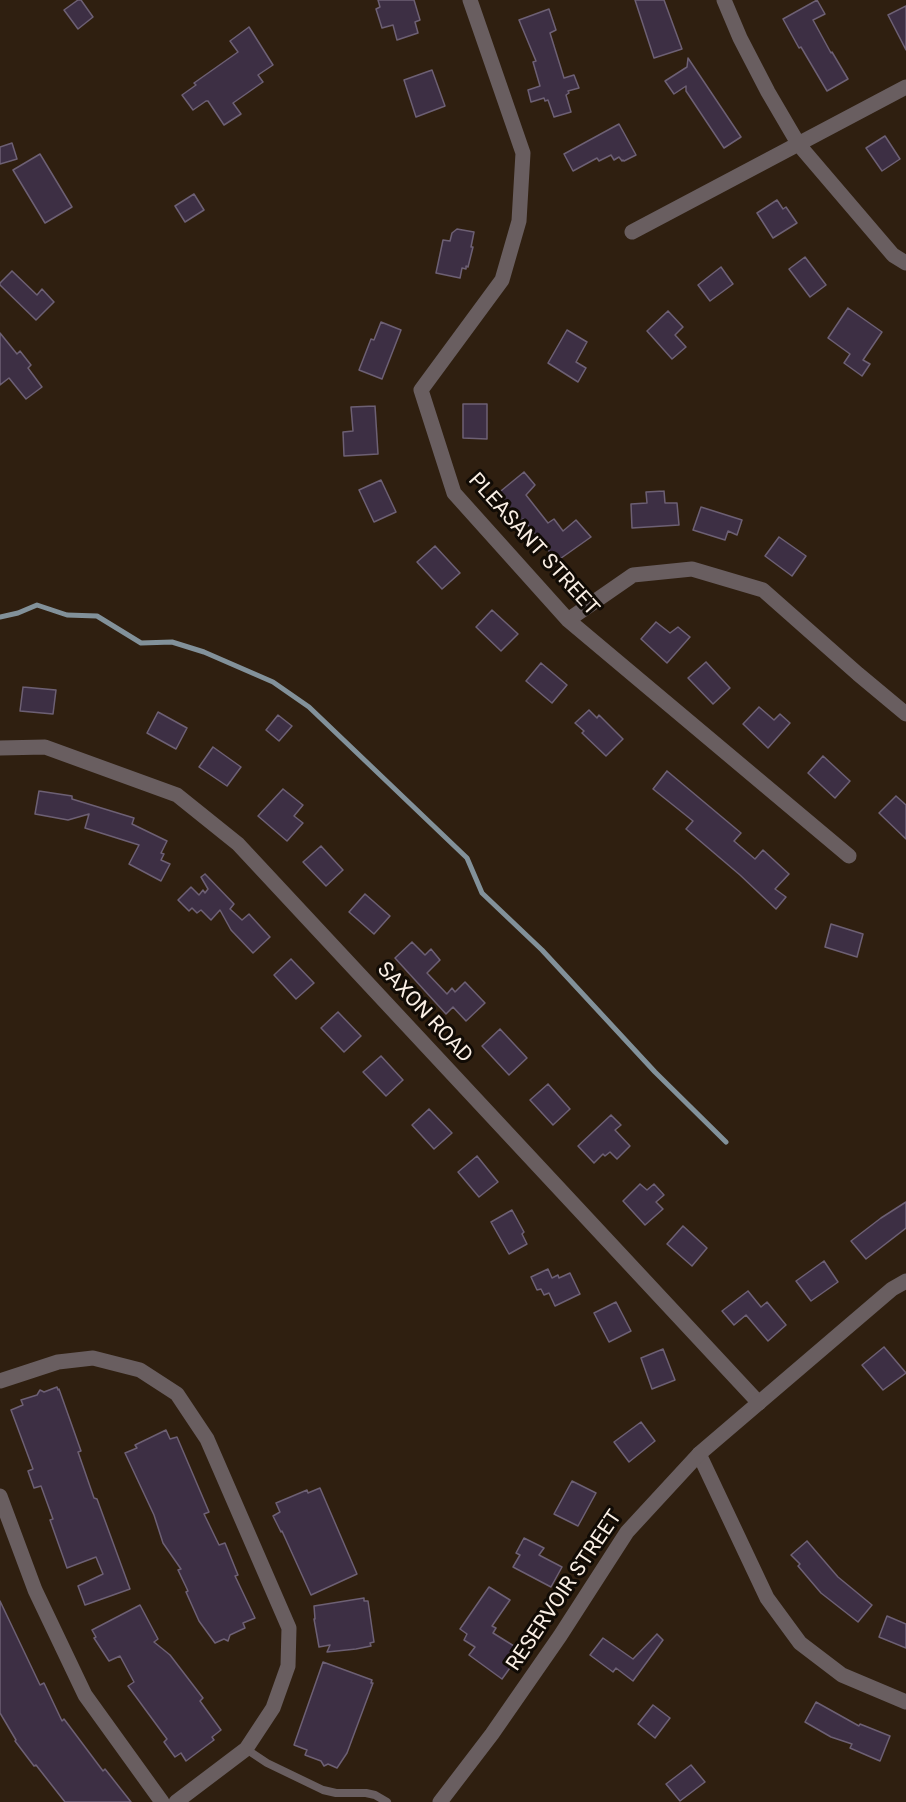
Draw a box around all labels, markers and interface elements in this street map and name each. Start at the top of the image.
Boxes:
street label: PLEASANT STREET [462,468,604,622]
street label: SAXON ROAD [371,957,477,1069]
street label: RESERVOIR STREET [502,1506,628,1676]

